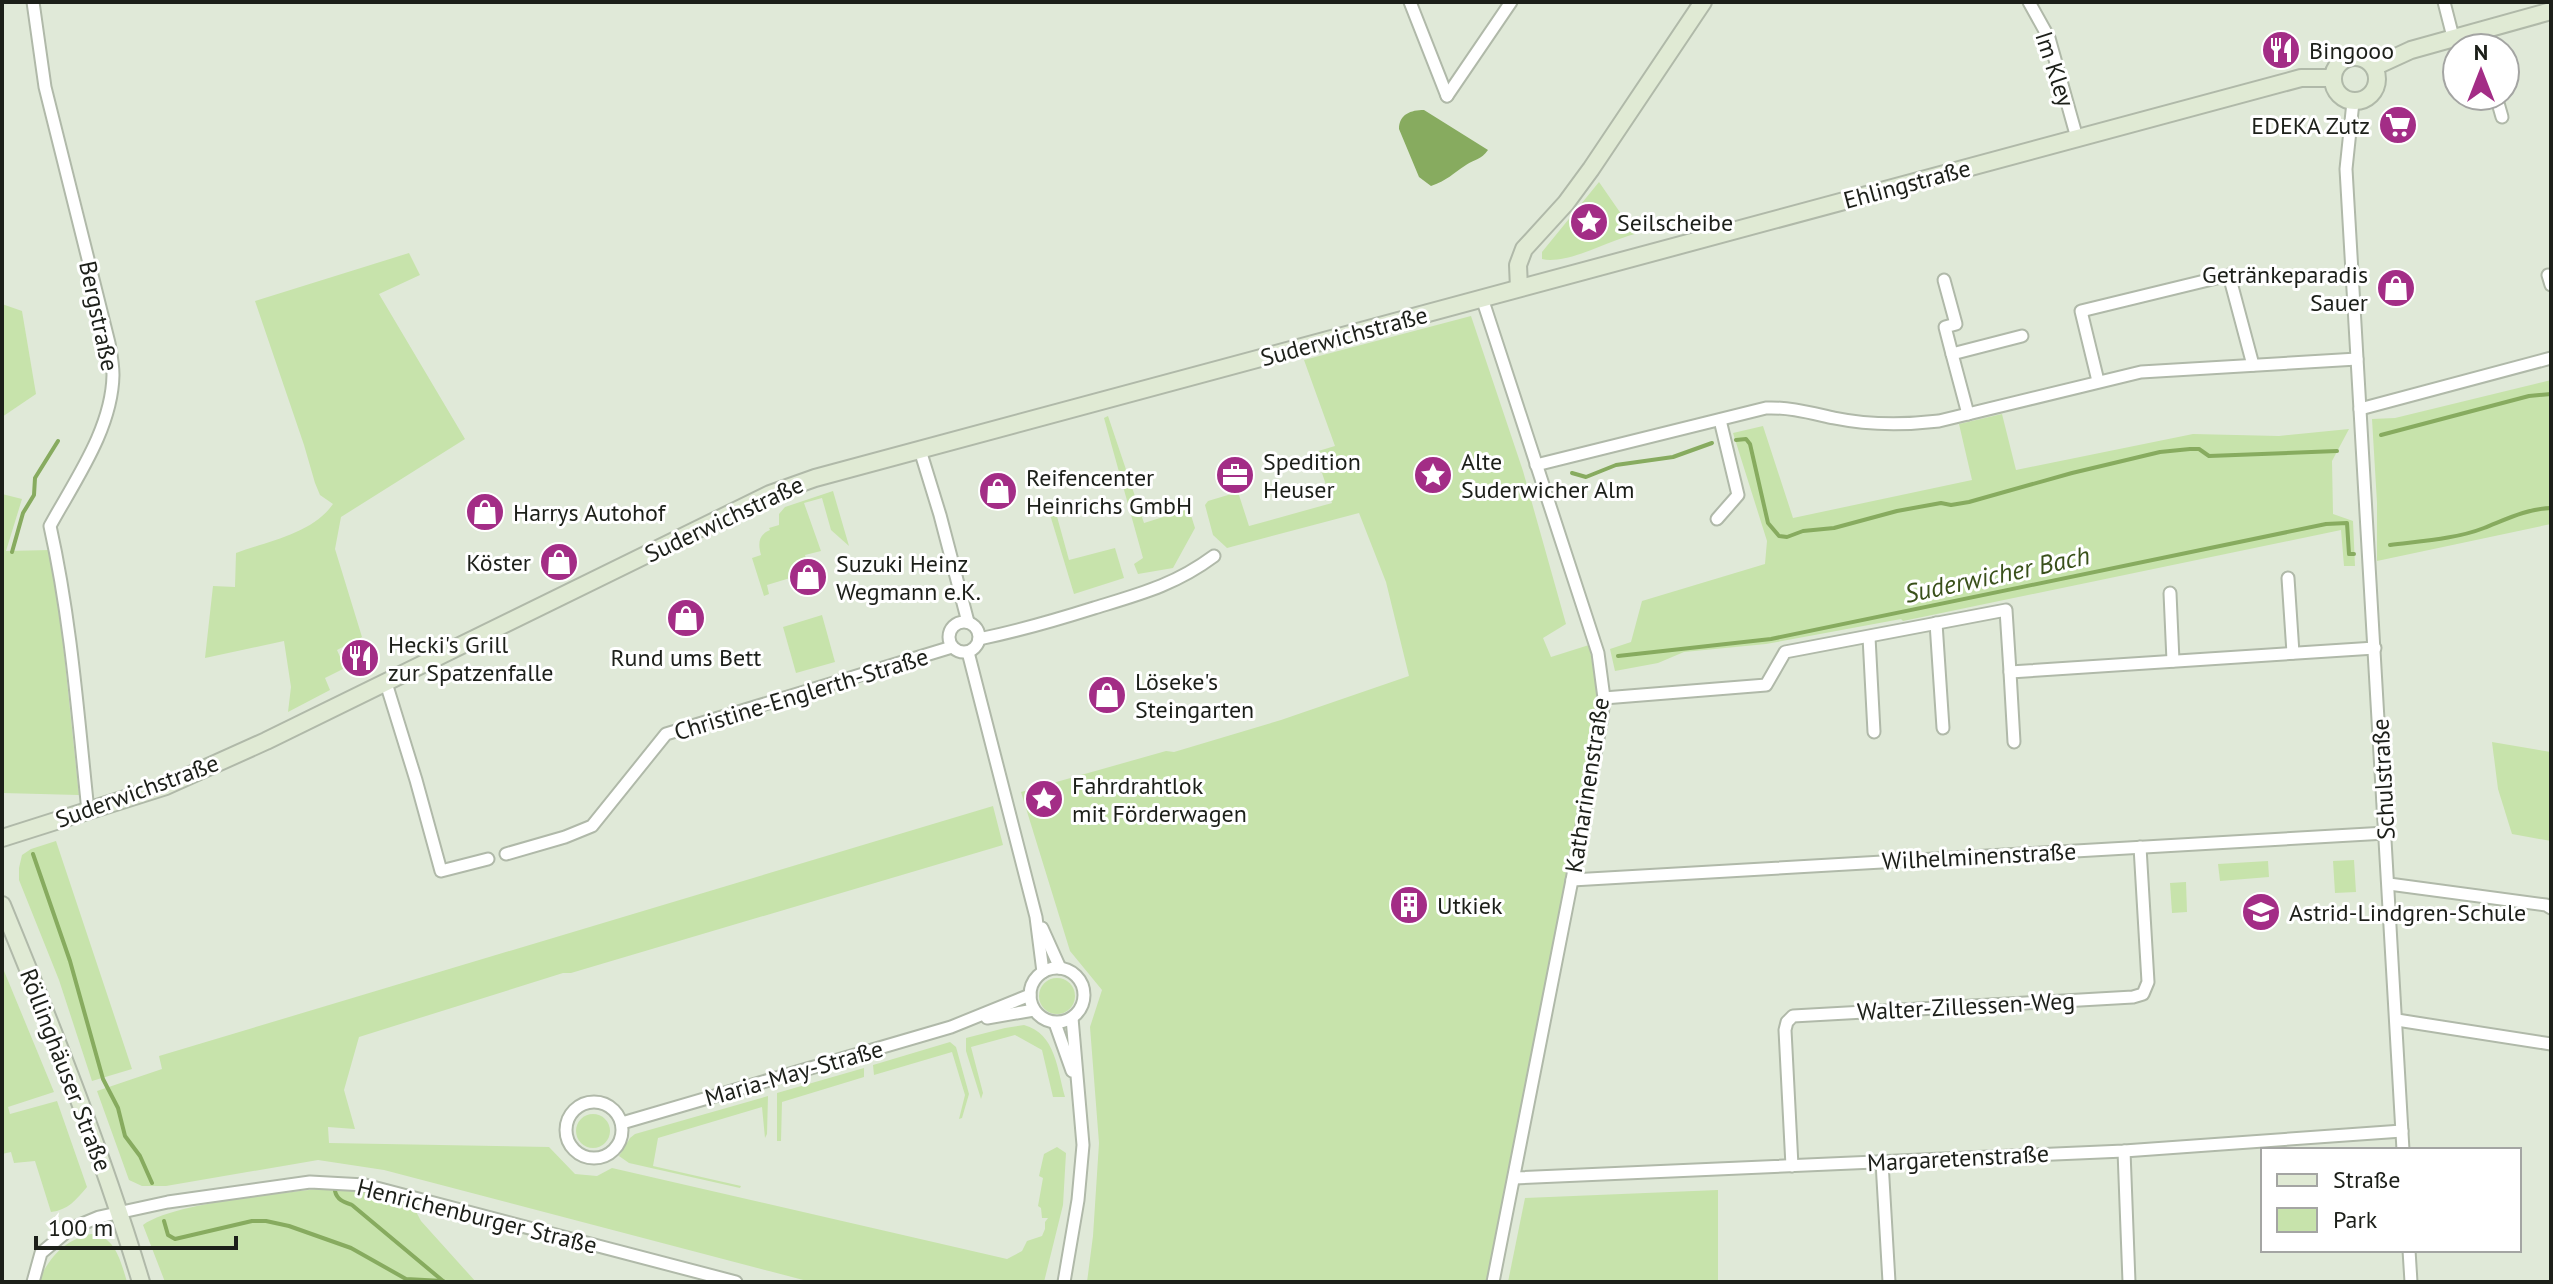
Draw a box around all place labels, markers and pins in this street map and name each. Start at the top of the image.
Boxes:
restaurant icon: Bingooo [2260,29,2302,71]
place label: Bingooo [2309,35,2394,66]
supermarket icon: EDEKA Zutz [2377,104,2419,146]
place label: EDEKA Zutz [2251,110,2370,141]
place icon: Seilscheibe [1568,201,1610,243]
place label: Seilscheibe [1617,207,1733,238]
place label: Getränkeparadis Sauer [2202,259,2368,318]
shop icon: Getränkeparadis Sauer [2375,267,2417,309]
place label: Spedition Heuser [1263,446,1361,505]
place label: Alte Suderwicher Alm [1461,446,1635,505]
office icon: Spedition Heuser [1214,454,1256,496]
place icon: Alte Suderwicher Alm [1412,454,1454,496]
place label: Reifencenter Heinrichs GmbH [1026,462,1192,521]
shop icon: Reifencenter Heinrichs GmbH [977,470,1019,512]
shop icon: Harrys Autohof [464,491,506,533]
place label: Harrys Autohof [513,497,667,528]
shop icon: Köster [538,541,580,583]
place label: Köster [466,547,531,578]
place label: Suzuki Heinz Wegmann e.K. [836,548,981,607]
shop icon: Suzuki Heinz Wegmann e.K. [787,556,829,598]
shop icon: Rund ums Bett [665,597,707,639]
place label: Hecki's Grill zur Spatzenfalle [388,629,553,688]
restaurant icon: Hecki's Grill zur Spatzenfalle [339,637,381,679]
place label: Rund ums Bett [611,642,761,673]
place label: Löseke's Steingarten [1135,666,1254,725]
shop icon: Löseke's Steingarten [1086,674,1128,716]
place label: Fahrdrahtlok mit Förderwagen [1072,770,1247,829]
place icon: Fahrdrahtlok mit Förderwagen [1023,778,1065,820]
building icon: Utkiek [1388,884,1430,926]
place label: Utkiek [1437,890,1503,921]
school or university icon: Astrid-Lindgren-Schule [2240,891,2282,933]
place label: Astrid-Lindgren-Schule [2289,897,2526,928]

